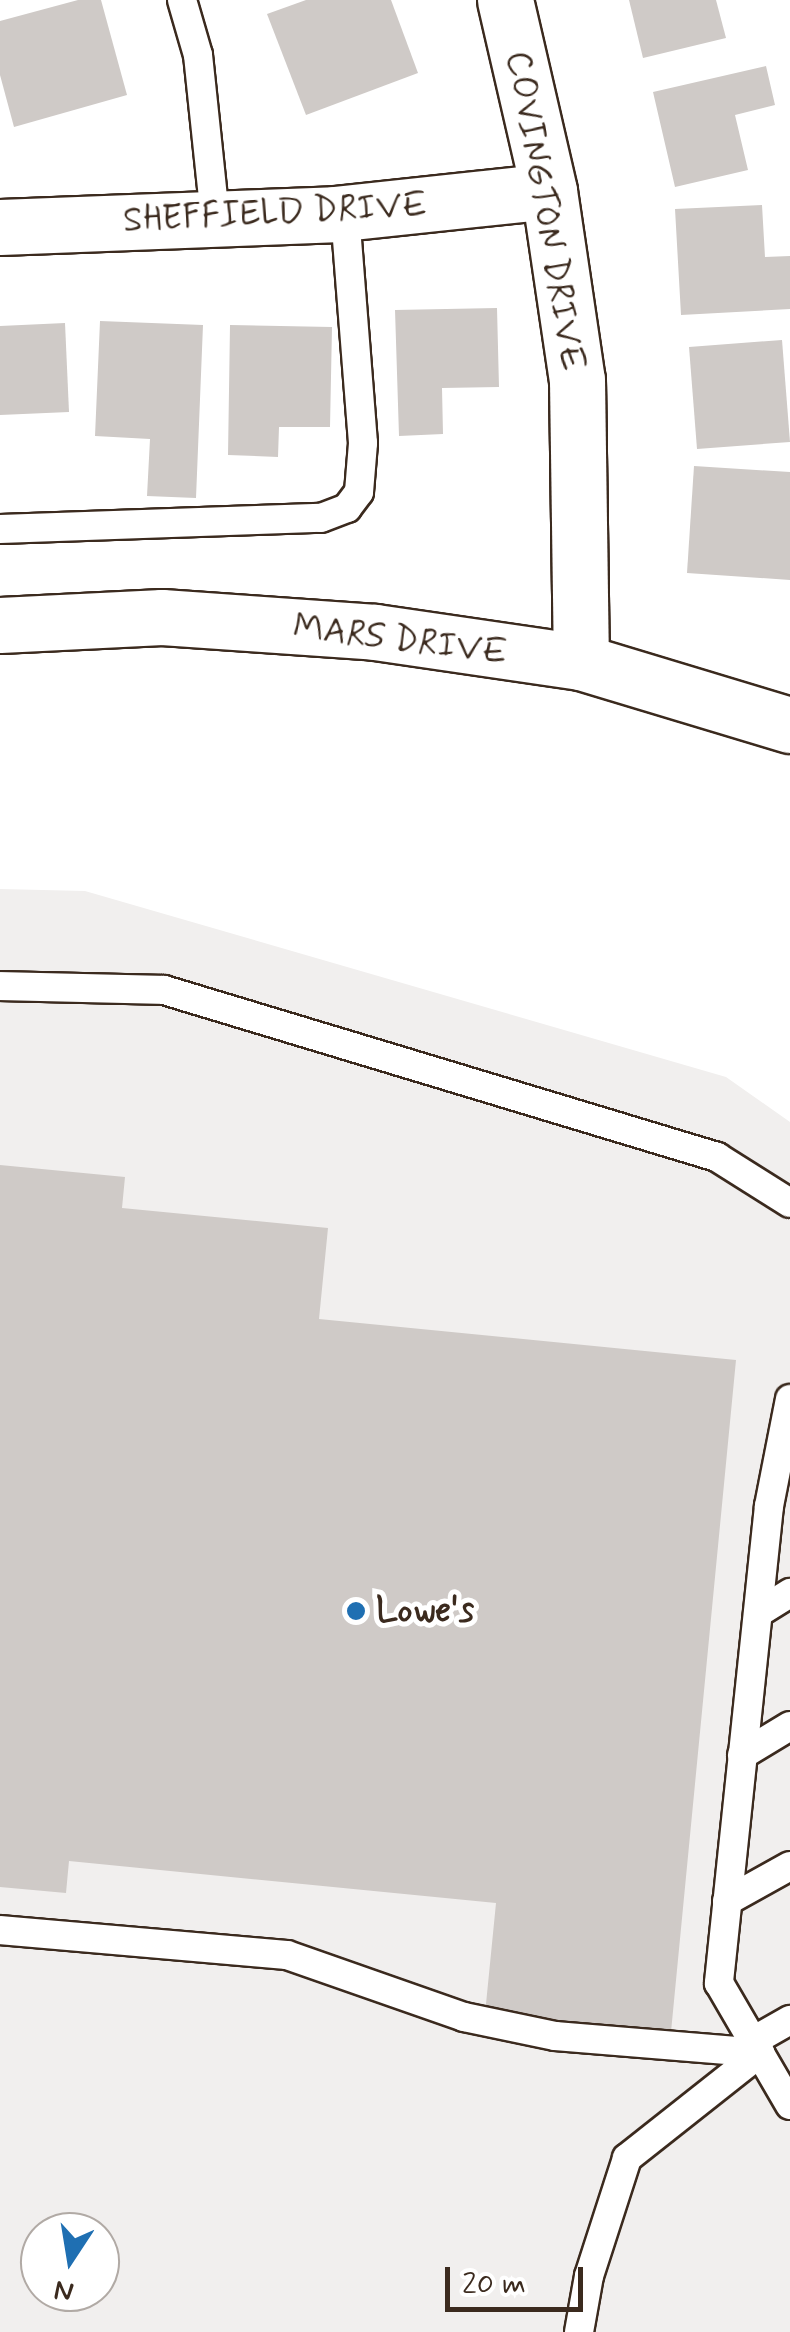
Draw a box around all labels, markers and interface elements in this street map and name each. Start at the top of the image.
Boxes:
street label: COVINGTON DRIVE [496,48,594,374]
street label: SHEFFIELD DRIVE [122,184,428,242]
street label: MARS DRIVE [291,606,509,674]
place label: Lowe's [376,1590,474,1632]
marker: Lowe's [345,1600,367,1622]
north arrow [20,2212,120,2312]
scale bar [450,2247,588,2309]
text: 20 m [462,2265,526,2304]
text: N [51,2270,77,2310]

